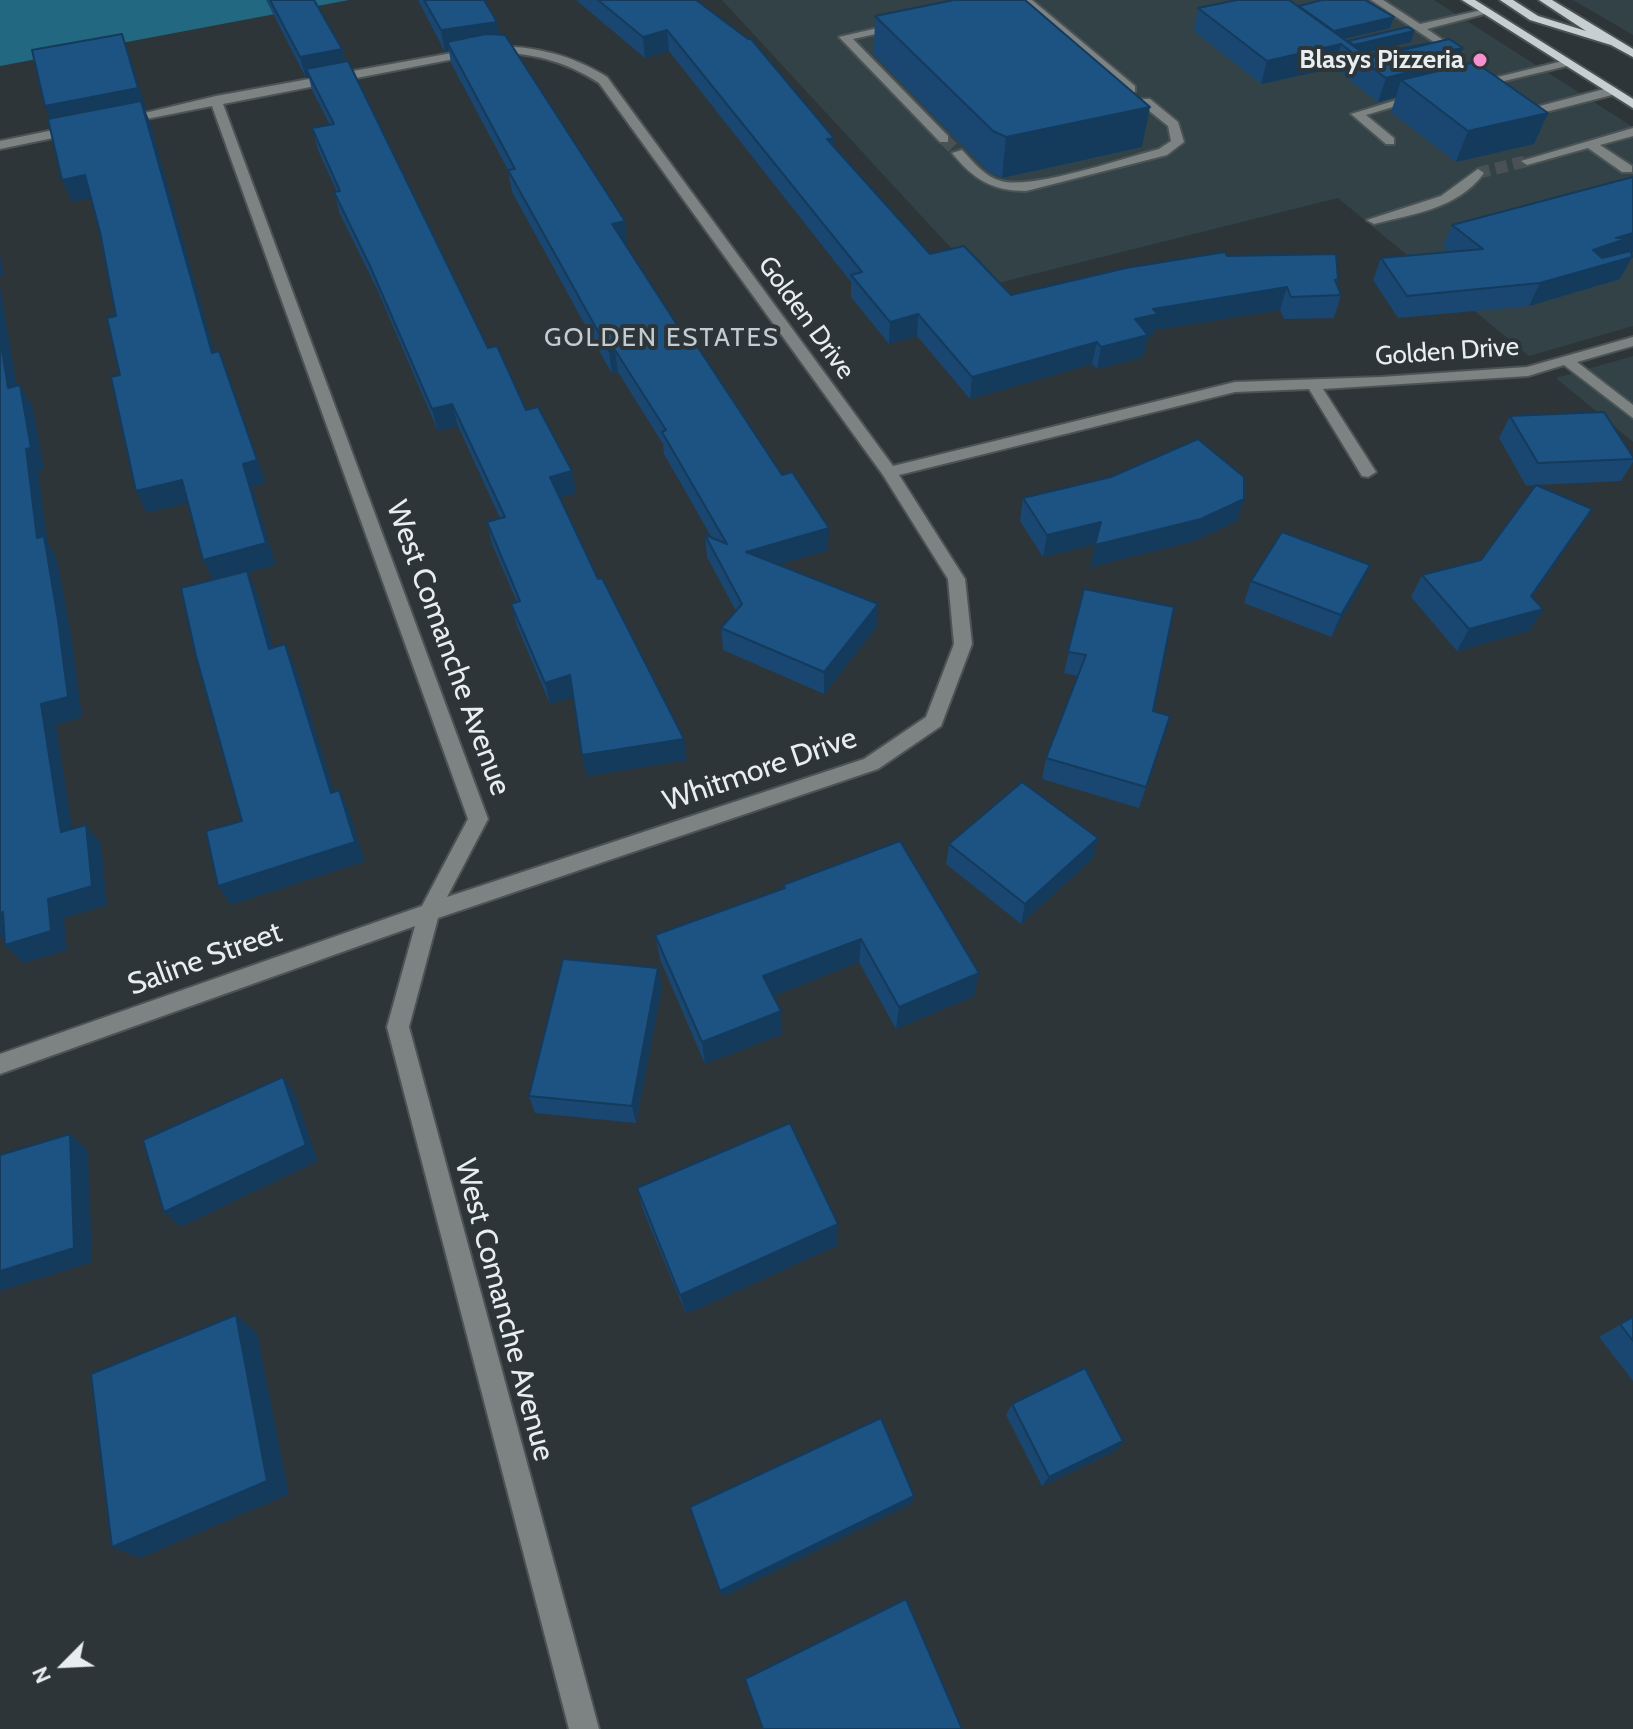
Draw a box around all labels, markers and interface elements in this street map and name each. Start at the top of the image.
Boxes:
place label: Blasys Pizzeria [1299,44,1464,76]
marker: Blasys Pizzeria [1471,51,1489,69]
street label: Golden Drive [751,251,861,385]
district label: GOLDEN ESTATES [544,322,780,354]
street label: Golden Drive [1374,331,1520,373]
street label: West Comanche Avenue [378,496,518,800]
street label: Whitmore Drive [658,720,862,820]
street label: Saline Street [123,914,287,1004]
street label: West Comanche Avenue [446,1155,562,1465]
north arrow [24,1625,104,1705]
text: N [26,1662,57,1688]

